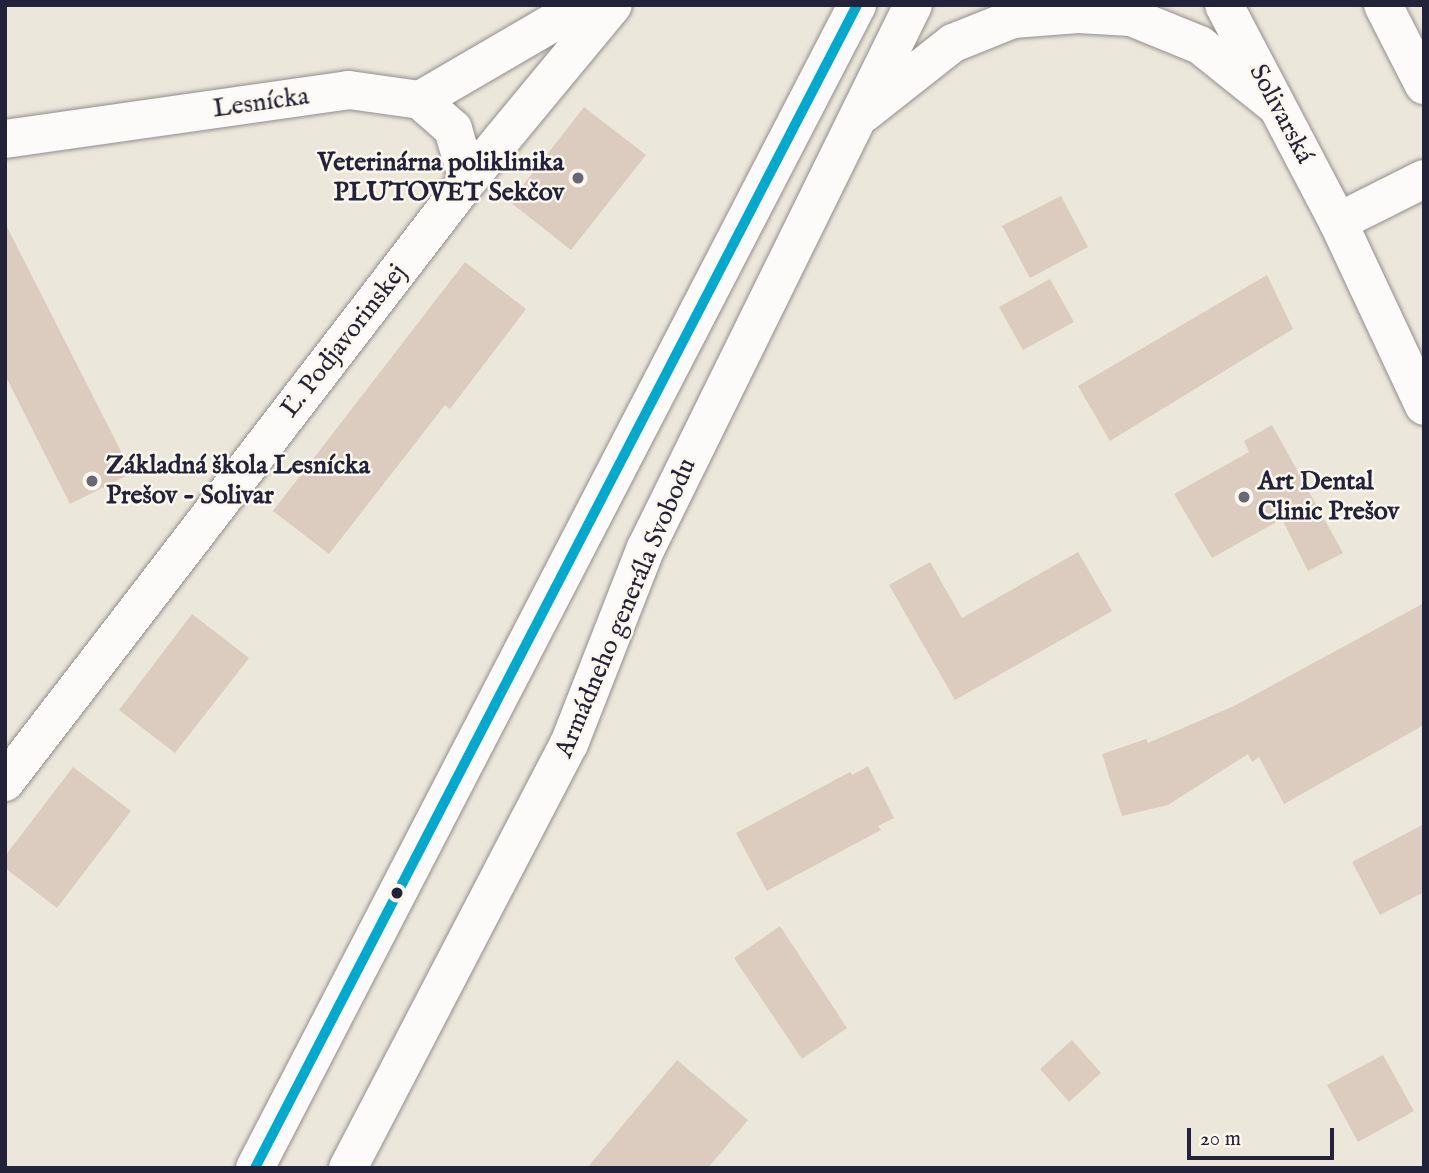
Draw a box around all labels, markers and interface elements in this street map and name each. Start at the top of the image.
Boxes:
street label: Solivarská [1242,59,1320,169]
street label: Lesnícka [211,81,311,125]
place label: Veterinárna poliklinika PLUTOVET Sekčov [318,147,564,208]
marker: Veterinárna poliklinika PLUTOVET Sekčov [570,170,586,186]
street label: Ľ. Podjavorinskej [275,258,413,424]
place label: Základná škola Lesnícka Prešov - Solivar [106,450,370,512]
street label: Armádneho generála Svobodu [549,454,703,762]
place label: Art Dental Clinic Prešov [1258,466,1399,528]
marker: Základná škola Lesnícka Prešov - Solivar [84,473,100,489]
marker: Art Dental Clinic Prešov [1236,489,1252,505]
unlabelled marker [390,886,404,900]
scale bar [1191,1114,1338,1158]
text: 20 m [1200,1126,1241,1153]

